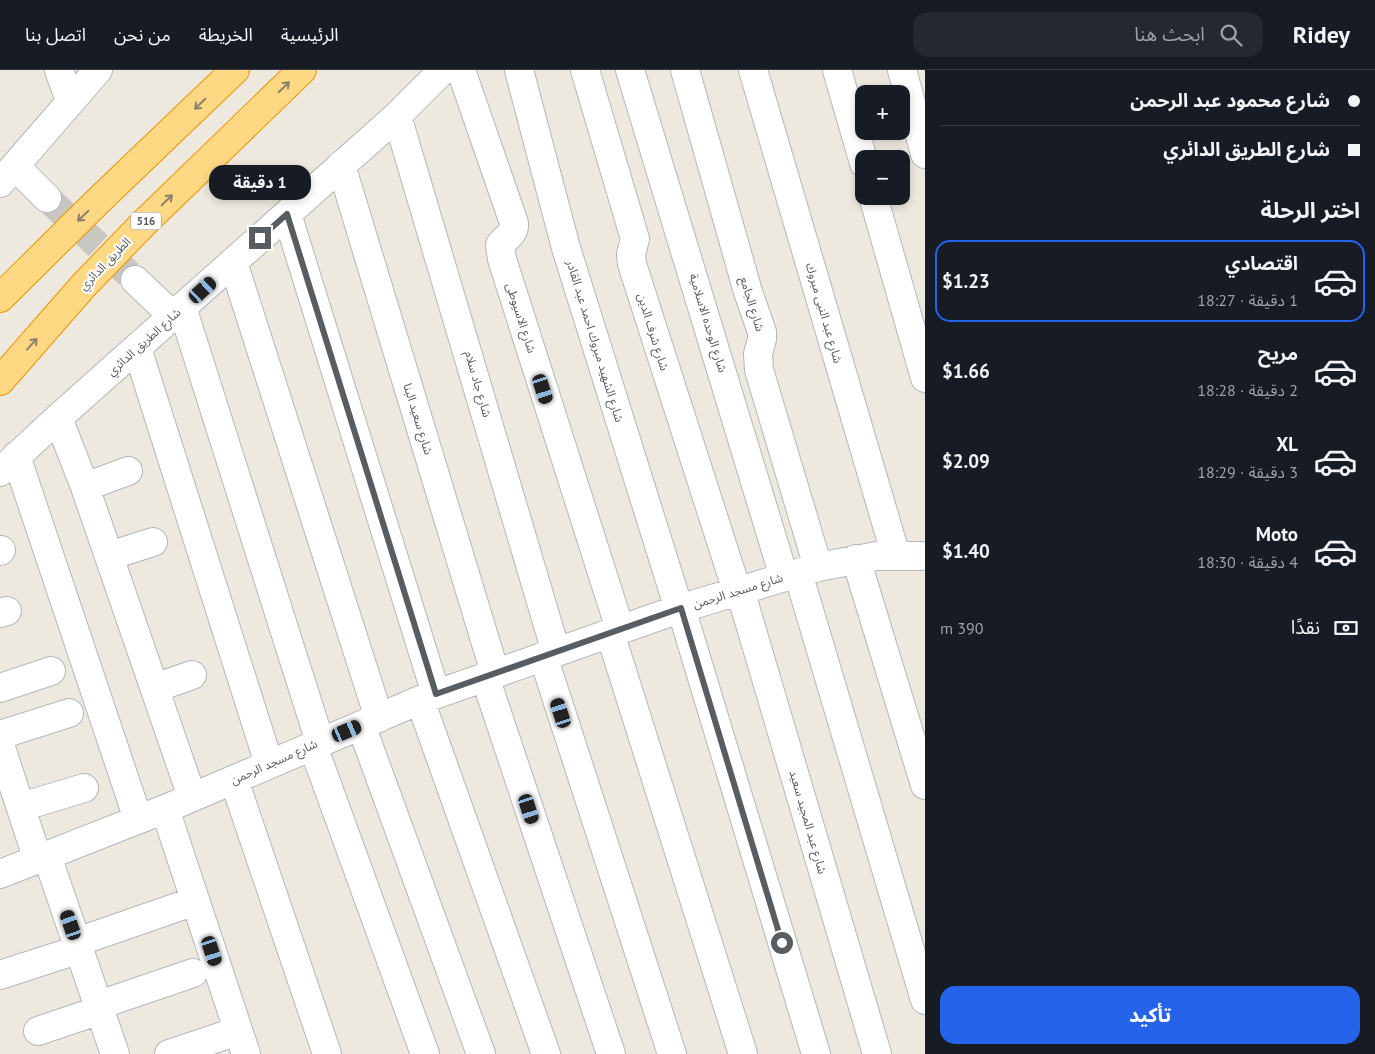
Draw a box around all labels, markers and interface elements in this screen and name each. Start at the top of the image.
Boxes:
search box [913,12,1263,57]
text: Ridey [1293,19,1350,50]
icon: search [1217,21,1245,49]
text: ابحث هنا [1134,22,1205,46]
text: اتصل بنا [25,23,86,46]
text: من نحن [114,23,171,46]
text: الخريطة [199,23,253,46]
text: الرئيسية [281,23,339,46]
one-way arrow [278,81,290,93]
map controls [855,85,910,205]
button: + [855,85,910,140]
text: شارع محمود عبد الرحمن [1130,88,1330,112]
one-way arrow [194,98,206,110]
text: شارع الطريق الدائري [1163,137,1330,161]
button: − [855,150,910,205]
callout: 1 دقيقة [209,166,311,200]
text: 1 دقيقة [233,172,287,192]
one-way arrow [161,194,174,206]
text: اختر الرحلة [1260,196,1360,224]
one-way arrow [76,210,89,222]
road number: 516 [131,212,161,230]
route end [249,227,271,249]
street label: الطريق الدائري [76,234,136,295]
text: اقتصادي [1225,251,1298,275]
street label: شارع الشهيد مبروك احمد عبد القادر [561,257,627,424]
icon: car [1313,259,1358,304]
street label: شارع عبد النبى مبروك [801,261,846,365]
text: $1.23 [942,269,990,293]
street label: شارع الوحده الاسلامية [684,272,731,375]
car [186,274,219,306]
street label: شارع الجامع [735,275,768,334]
street label: شارع الاسيوطى [501,281,540,355]
text: 1 دقيقة · 18:27 [1197,290,1298,310]
street label: شارع شرف الدين [633,291,672,373]
street label: شارع الطريق الدائري [104,305,186,381]
one-way arrow [26,337,38,350]
text: مريح [1258,341,1298,365]
street label: شارع جاد سلام [460,349,495,419]
icon: car [1313,349,1358,394]
text: $1.66 [942,359,990,383]
car [531,372,554,406]
text: 2 دقيقة · 18:28 [1197,380,1298,400]
street label: شارع سعيد البنا [399,381,436,457]
text: XL [1276,432,1298,456]
icon: car [1313,439,1358,484]
text: $2.09 [942,449,990,473]
text: 3 دقيقة · 18:29 [1197,462,1298,482]
text: Moto [1256,522,1298,546]
icon: car [1313,529,1358,574]
text: $1.40 [942,539,990,563]
text: 4 دقيقة · 18:30 [1197,552,1298,572]
street label: شارع مسجد الرحمن [691,570,785,613]
icon: cash [1332,614,1360,642]
text: نقدًا [1291,615,1320,639]
text: 390 m [940,618,983,638]
car [549,696,572,730]
car [330,718,363,744]
street label: شارع مسجد الرحمن [228,736,320,789]
street label: شارع عبد المجيد سعيد [785,768,831,876]
car [517,792,540,826]
car [59,908,82,942]
route start [771,932,793,954]
car [200,934,223,968]
button: تأكيد [940,986,1360,1044]

